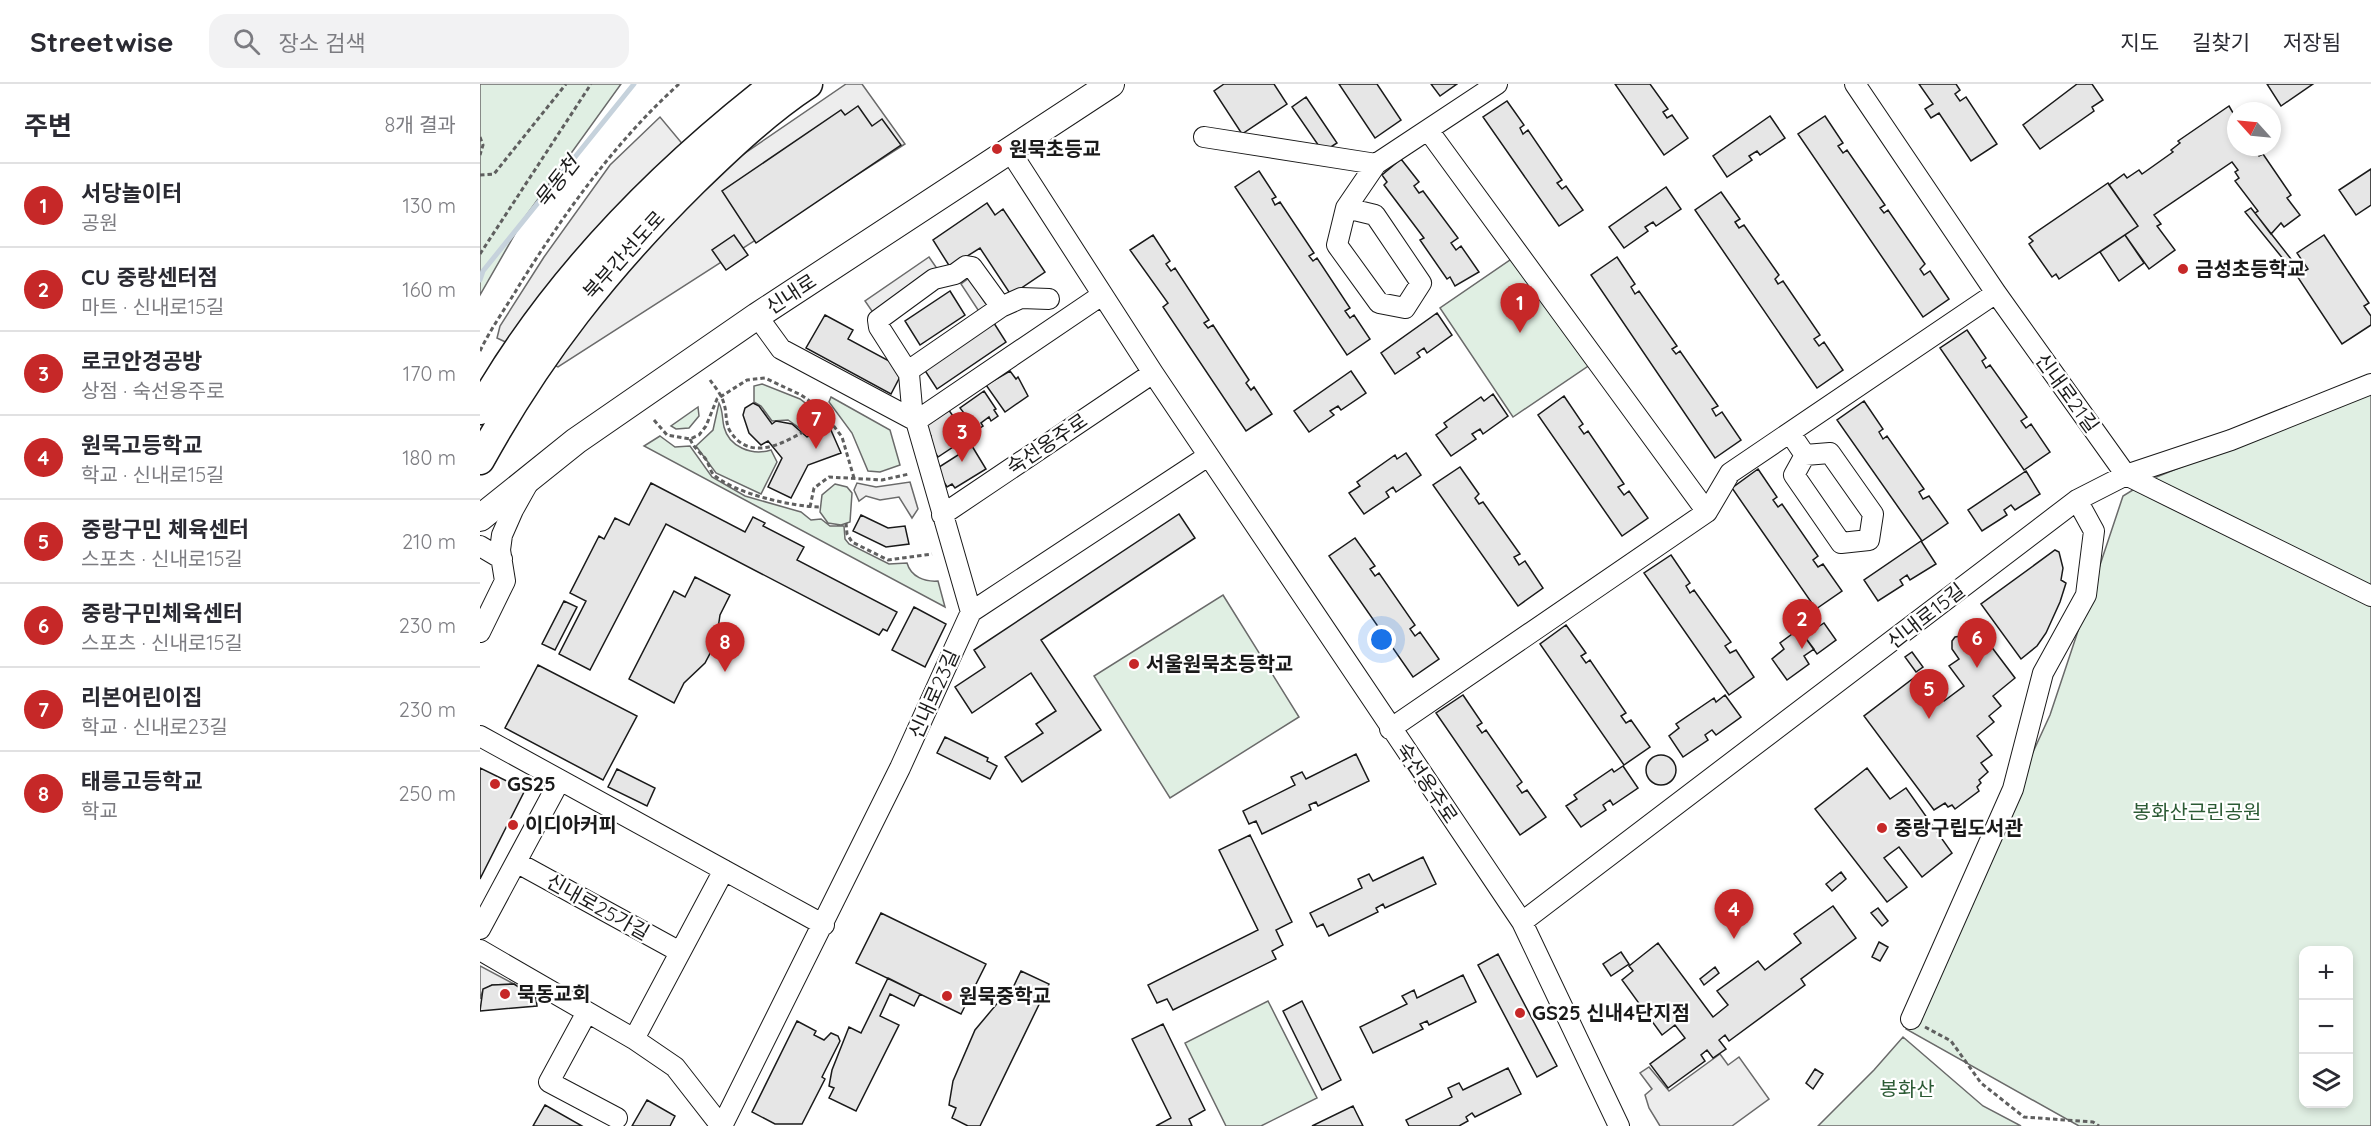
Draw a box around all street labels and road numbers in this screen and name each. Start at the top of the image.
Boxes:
street label: 북부간선도로 [577,205,670,304]
street label: 신내로 [761,268,821,319]
street label: 신내로21길 [2030,348,2105,437]
street label: 숙선옹주로 [1002,407,1092,480]
street label: 신내로15길 [1882,577,1970,654]
street label: 신내로23길 [903,645,964,742]
street label: 숙선옹주로 [1391,738,1464,828]
street label: 신내로25가길 [542,868,654,945]

